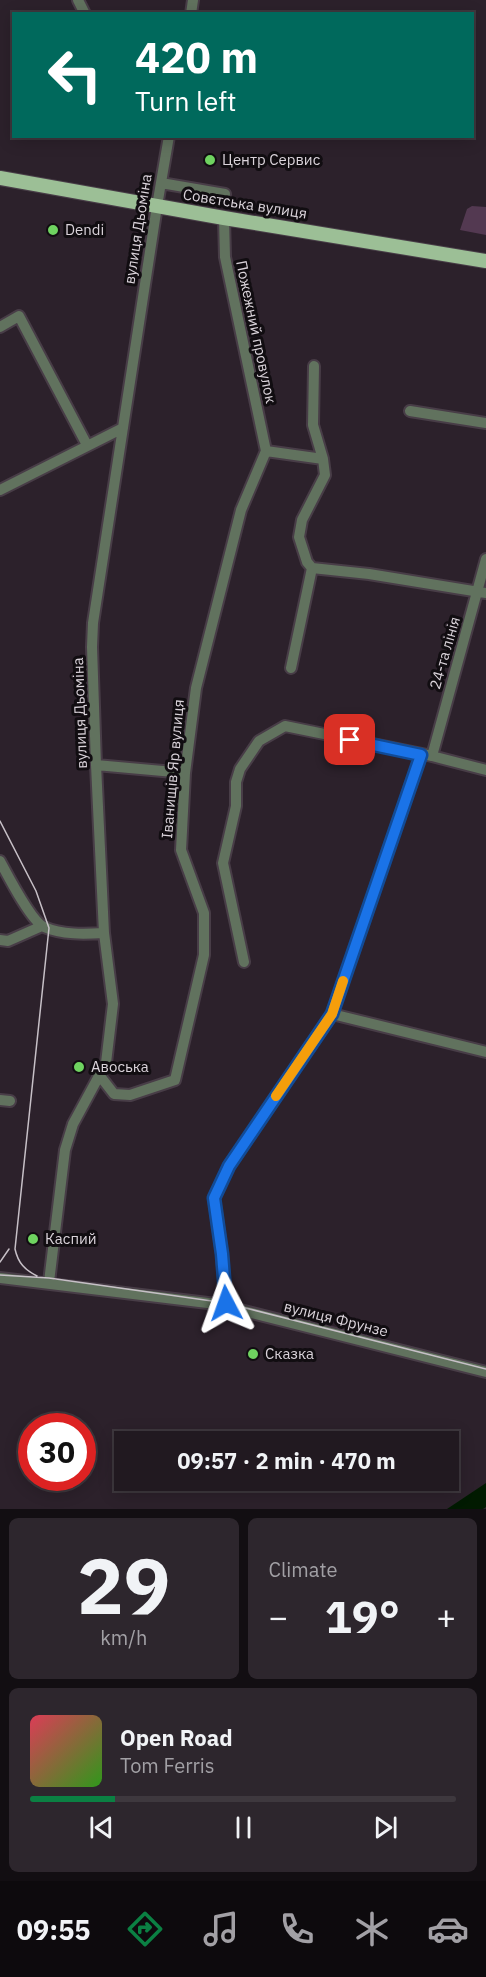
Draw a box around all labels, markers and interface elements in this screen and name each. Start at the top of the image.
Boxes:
text: 420 m [135,30,258,85]
icon: left [36,36,114,114]
text: Turn left [135,83,236,118]
place label: Центр Сервис [222,150,321,169]
marker: Центр Сервис [203,153,217,167]
street label: вулиця Дьоміна [119,172,156,285]
street label: Совєтська вулиця [182,184,308,223]
place label: Dendi [65,220,104,239]
marker: Dendi [46,223,60,237]
street label: Пожежний провулок [232,259,281,405]
street label: 24-та лінія [425,614,464,691]
street label: вулиця Дьоміна [68,657,91,769]
street label: Іванищів Яр вулиця [157,699,188,839]
pin [324,714,375,765]
icon: arrive [333,723,366,756]
place label: Авоська [91,1057,149,1076]
marker: Авоська [72,1060,86,1074]
place label: Каспий [45,1229,97,1248]
marker: Каспий [26,1232,40,1246]
position arrow [194,1271,258,1335]
street label: вулиця Фрунзе [282,1296,390,1341]
place label: Сказка [265,1344,314,1363]
marker: Сказка [246,1347,260,1361]
speed limit sign: 30 [18,1413,96,1491]
text: 09:57 · 2 min · 470 m [177,1446,396,1475]
text: 29 [77,1534,171,1635]
text: Climate [269,1556,337,1583]
text: 19° [325,1587,400,1645]
text: − [269,1595,288,1638]
text: + [436,1595,456,1638]
text: km/h [100,1624,147,1651]
text: Open Road [120,1723,233,1752]
text: Tom Ferris [120,1752,215,1779]
icon: previous [85,1811,118,1844]
icon: pause [227,1811,260,1844]
icon: next [369,1811,402,1844]
icon: directions [124,1908,166,1950]
icon: music [200,1908,242,1950]
icon: phone [276,1908,318,1950]
icon: climate [351,1908,393,1950]
icon: car [427,1908,469,1950]
text: 09:55 [17,1912,91,1947]

